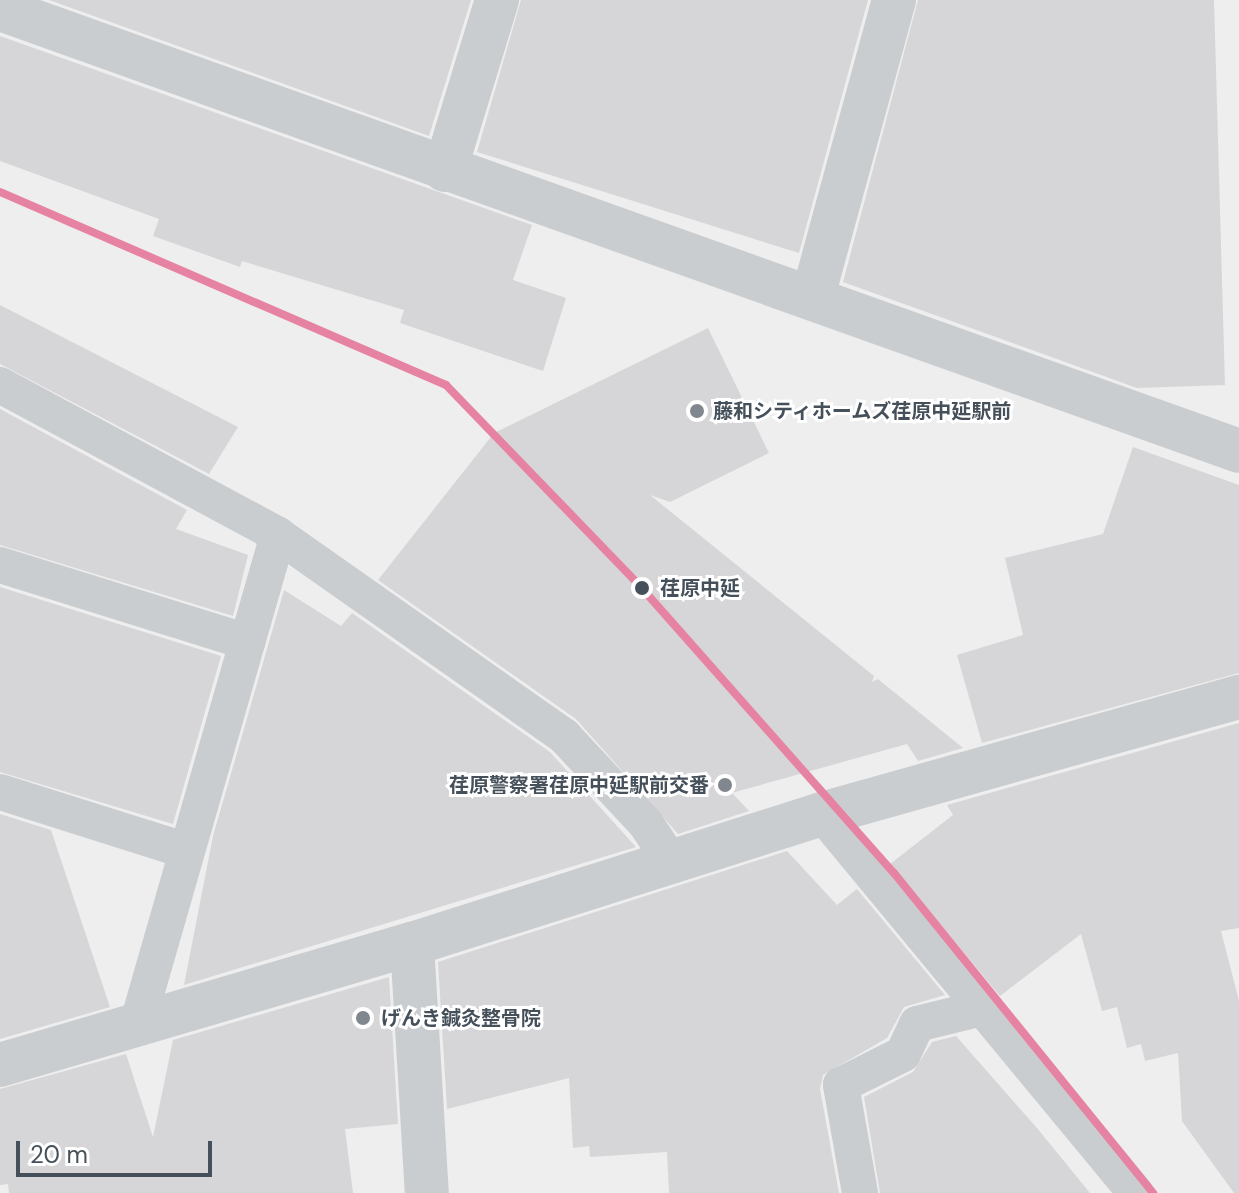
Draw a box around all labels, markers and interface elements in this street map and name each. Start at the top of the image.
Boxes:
place label: 藤和シティホームズ荏原中延駅前 [713,399,1013,423]
marker: 藤和シティホームズ荏原中延駅前 [688,402,706,420]
place label: 荏原中延 [660,576,740,600]
marker: 荏原中延 [631,577,653,599]
place label: 荏原警察署荏原中延駅前交番 [449,773,709,797]
marker: 荏原警察署荏原中延駅前交番 [716,776,734,794]
place label: げんき鍼灸整骨院 [381,1006,541,1030]
marker: げんき鍼灸整骨院 [352,1007,374,1029]
scale bar [20,1125,216,1175]
text: 20 m [30,1139,88,1170]

